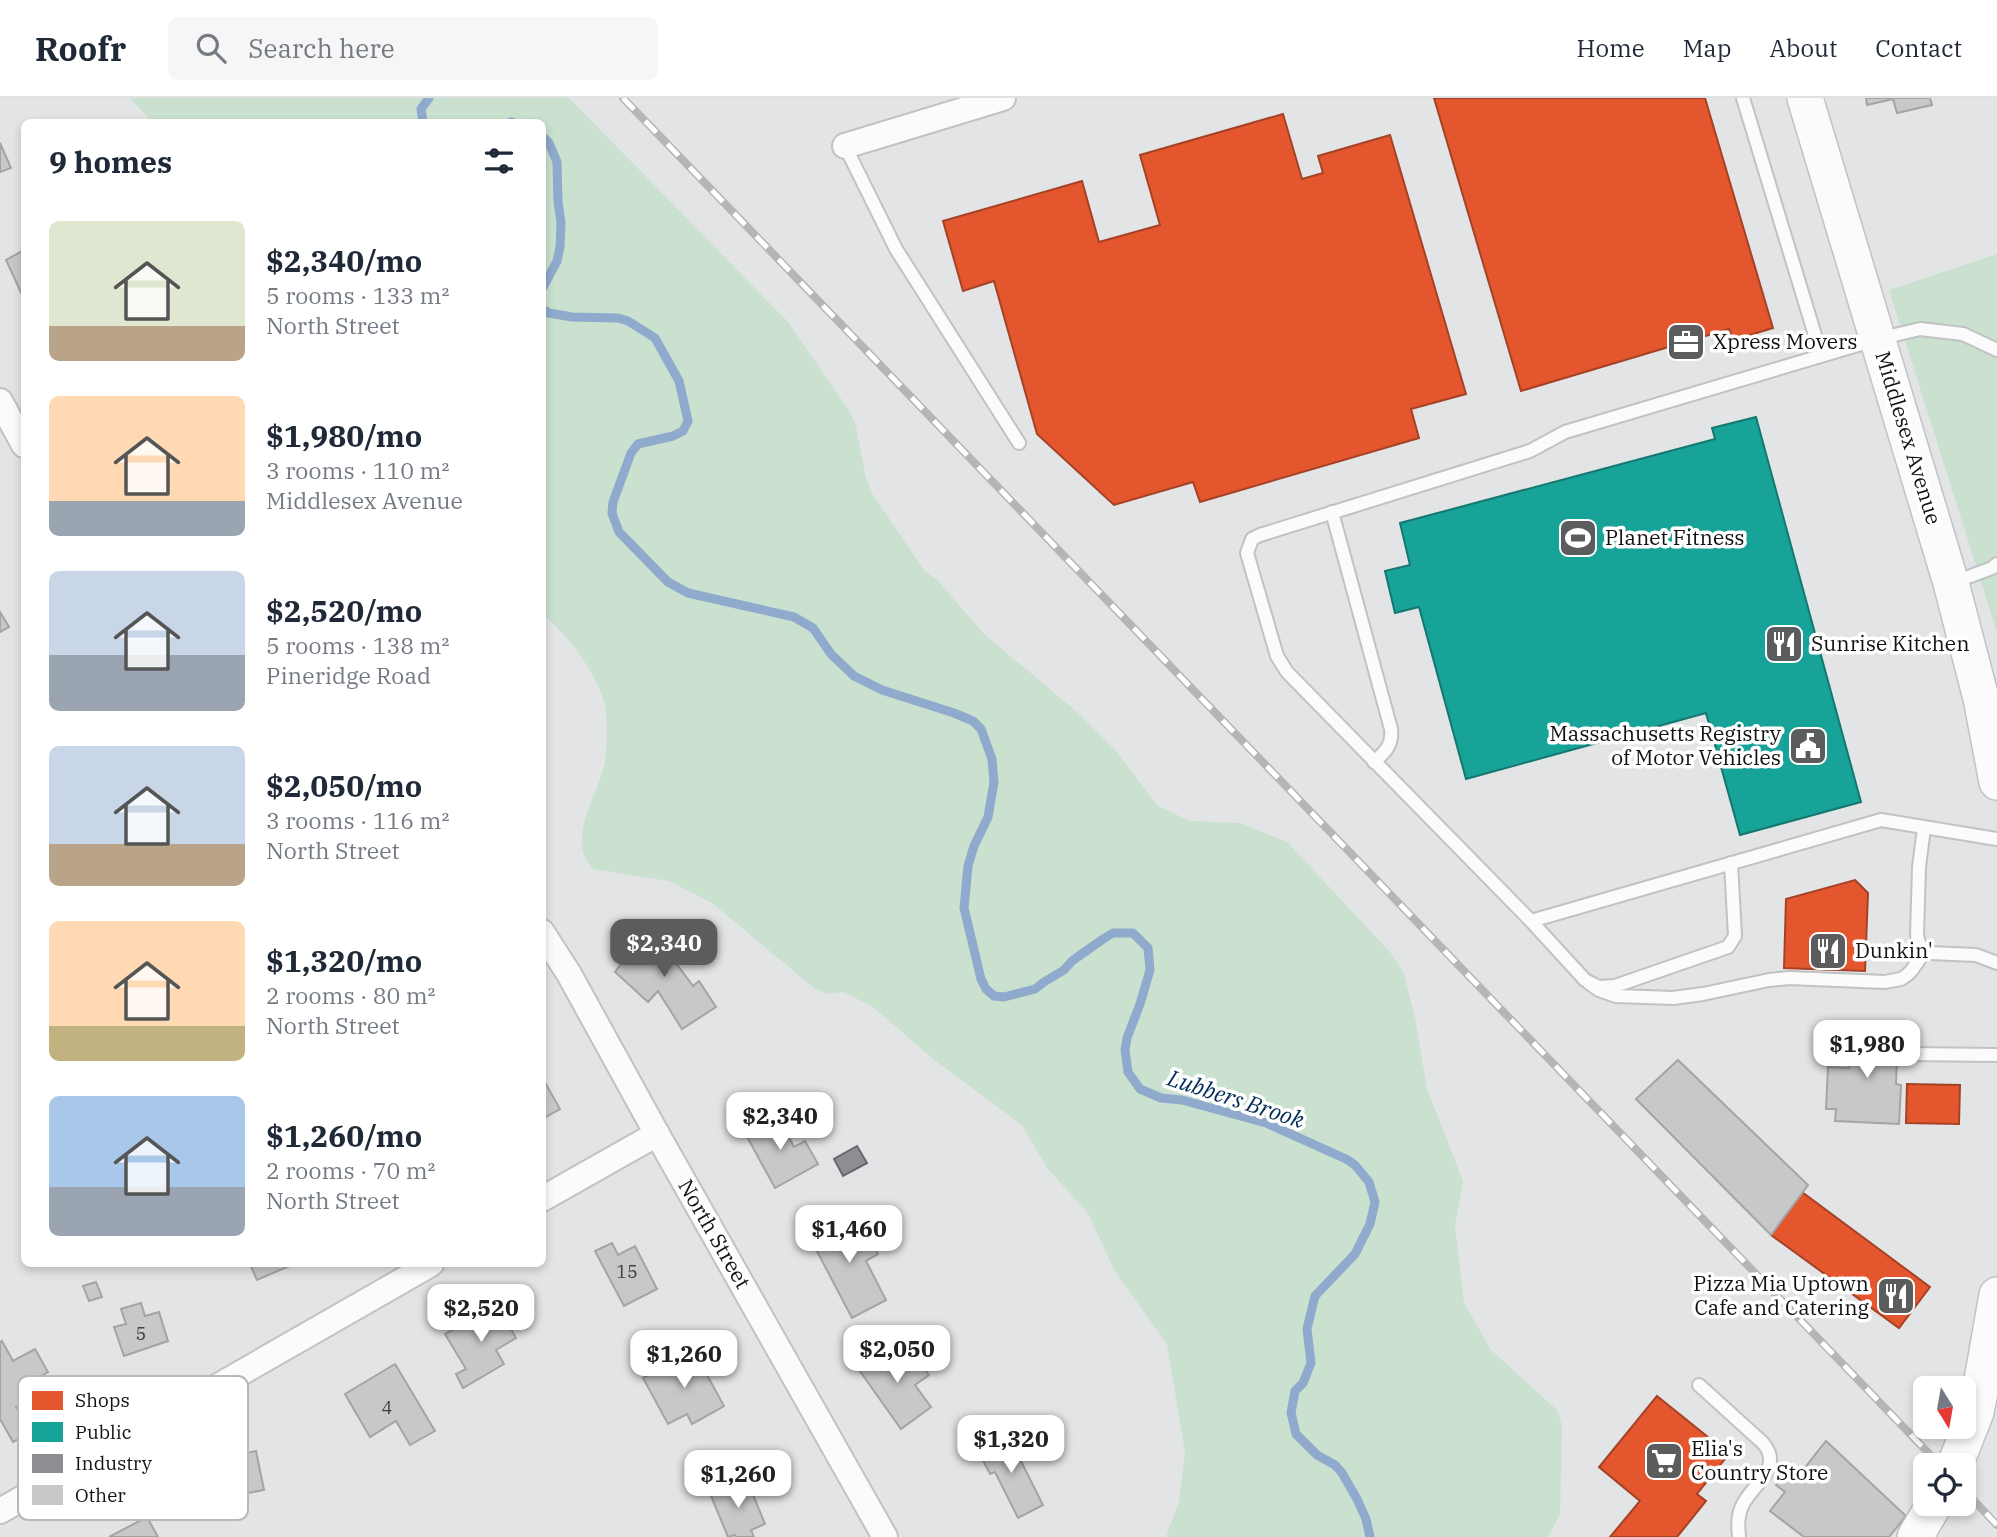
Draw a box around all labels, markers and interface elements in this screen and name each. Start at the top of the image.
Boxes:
search box [168,17,658,80]
text: Roofr [35,27,126,70]
icon: search [192,29,230,67]
text: Search here [248,31,395,65]
text: Home [1577,32,1645,64]
text: Map [1683,32,1731,64]
text: About [1769,32,1837,64]
text: Contact [1875,32,1962,64]
text: 9 homes [49,142,172,181]
icon: filters [480,142,518,180]
text: $2,340/mo [266,241,422,280]
icon: home [105,249,189,333]
text: 5 rooms · 133 m² [266,280,449,310]
text: North Street [266,310,400,340]
office icon: Xpress Movers [1665,321,1707,363]
place label: Xpress Movers [1713,327,1857,355]
street label: Middlesex Avenue [1869,348,1949,528]
text: $1,980/mo [266,416,422,455]
icon: home [105,424,189,508]
text: 3 rooms · 110 m² [266,455,449,485]
text: Middlesex Avenue [266,485,463,515]
sports icon: Planet Fitness [1557,517,1599,559]
place label: Planet Fitness [1605,523,1745,551]
text: $2,520/mo [266,591,422,630]
icon: home [105,599,189,683]
restaurant icon: Sunrise Kitchen [1763,623,1805,665]
place label: Sunrise Kitchen [1811,629,1970,657]
text: 5 rooms · 138 m² [266,630,449,660]
text: Pineridge Road [266,660,431,690]
place label: Massachusetts Registry of Motor Vehicles [1549,719,1782,771]
public building icon: Massachusetts Registry of Motor Vehicles [1787,725,1829,767]
text: $2,050/mo [266,766,422,805]
icon: home [105,774,189,858]
text: 3 rooms · 116 m² [266,805,449,835]
text: North Street [266,835,400,865]
pin: $2,340 [607,920,721,979]
text: $2,340 [626,927,702,957]
restaurant icon: Dunkin' [1807,930,1849,972]
place label: Dunkin' [1855,936,1933,964]
text: $1,320/mo [266,941,422,980]
icon: home [105,949,189,1033]
text: 2 rooms · 80 m² [266,980,436,1010]
text: North Street [266,1010,400,1040]
pin: $1,980 [1810,1020,1924,1080]
text: $1,980 [1829,1028,1905,1058]
water label: Lubbers Brook [1163,1062,1309,1134]
pin: $2,340 [723,1093,837,1152]
text: $2,340 [742,1100,818,1130]
text: $1,260/mo [266,1116,422,1155]
icon: home [105,1124,189,1208]
text: 2 rooms · 70 m² [266,1155,436,1185]
street label: North Street [672,1174,757,1293]
text: North Street [266,1185,400,1215]
pin: $1,460 [792,1206,906,1265]
text: $1,460 [811,1213,887,1243]
house number: 15 [616,1260,638,1283]
place label: Pizza Mia Uptown Cafe and Catering [1693,1269,1870,1321]
restaurant icon: Pizza Mia Uptown Cafe and Catering [1875,1275,1917,1317]
pin: $2,520 [424,1284,538,1344]
text: $2,520 [443,1292,519,1322]
house number: 5 [136,1322,146,1345]
pin: $2,050 [840,1326,954,1385]
pin: $1,260 [627,1330,741,1390]
text: $2,050 [859,1333,935,1363]
text: $1,260 [646,1338,722,1368]
legend [18,1376,248,1520]
north arrow [1913,1376,1976,1438]
map controls [1913,1376,1976,1516]
text: Shops [75,1388,130,1412]
house number: 4 [382,1396,392,1419]
pin: $1,320 [954,1416,1068,1475]
text: Public [75,1420,132,1444]
text: $1,320 [973,1423,1049,1453]
place label: Elia's Country Store [1691,1434,1828,1486]
supermarket icon: Elia's Country Store [1643,1440,1685,1482]
pin: $1,260 [681,1450,795,1510]
text: Industry [75,1451,153,1475]
button: locate [1913,1453,1976,1516]
text: $1,260 [700,1458,776,1488]
text: Other [75,1483,126,1507]

